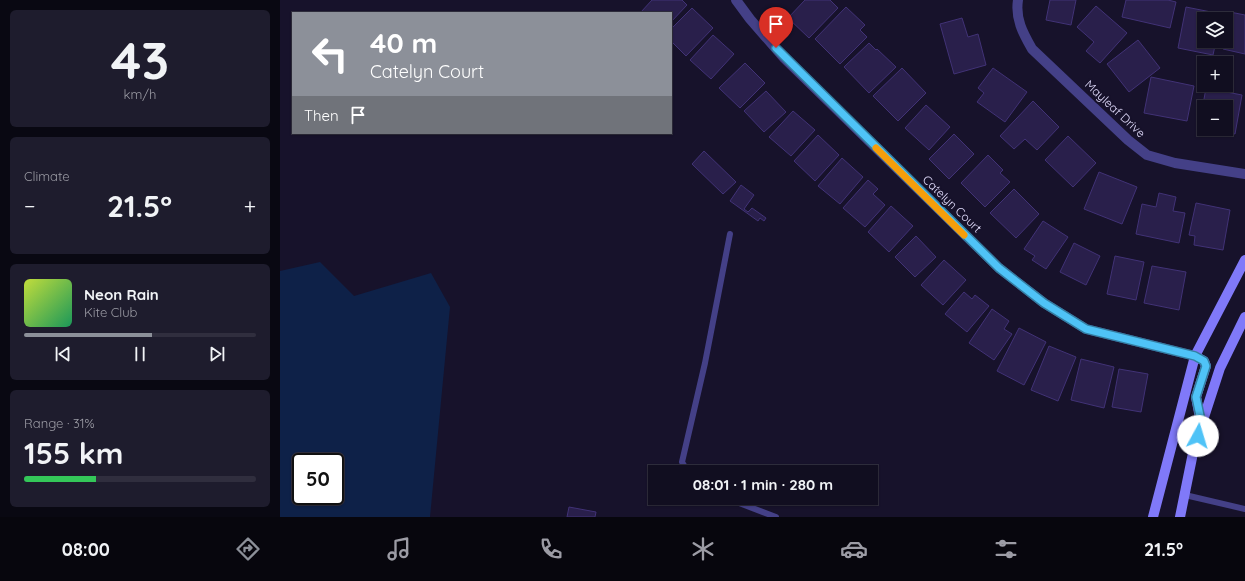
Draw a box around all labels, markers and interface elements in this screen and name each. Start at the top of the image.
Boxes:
pin [759,7.0,793,48]
map controls [1197,12,1233,136]
button: layers [1197,12,1233,48]
icon: arrive [765,13,787,35]
text: 40 m [370,25,437,60]
text: 43 [111,27,169,92]
icon: left [304,28,356,80]
button: + [1197,56,1233,92]
text: Catelyn Court [370,60,484,83]
street label: Mayleaf Drive [1082,77,1149,141]
text: km/h [124,86,156,102]
button: − [1197,100,1233,136]
icon: arrive [347,104,369,126]
text: Then [304,106,339,125]
text: Climate [24,168,70,184]
street label: Catelyn Court [920,172,985,235]
text: 21.5° [107,187,172,225]
text: − [24,192,35,220]
text: + [244,192,256,220]
text: Neon Rain [84,285,159,304]
text: Kite Club [84,304,137,320]
icon: previous [52,343,74,365]
icon: pause [129,343,151,365]
icon: next [206,343,228,365]
text: Range · 31% [24,415,95,431]
position arrow [1177,415,1219,457]
text: 155 km [24,434,123,472]
speed limit sign: 50 [292,453,344,505]
text: 08:01 · 1 min · 280 m [693,475,833,494]
icon: directions [234,535,262,563]
icon: music [385,535,413,563]
icon: phone [537,535,565,563]
icon: climate [689,535,717,563]
icon: car [840,535,868,563]
icon: filters [992,535,1020,563]
text: 08:00 [62,538,110,561]
text: 21.5° [1144,538,1183,561]

